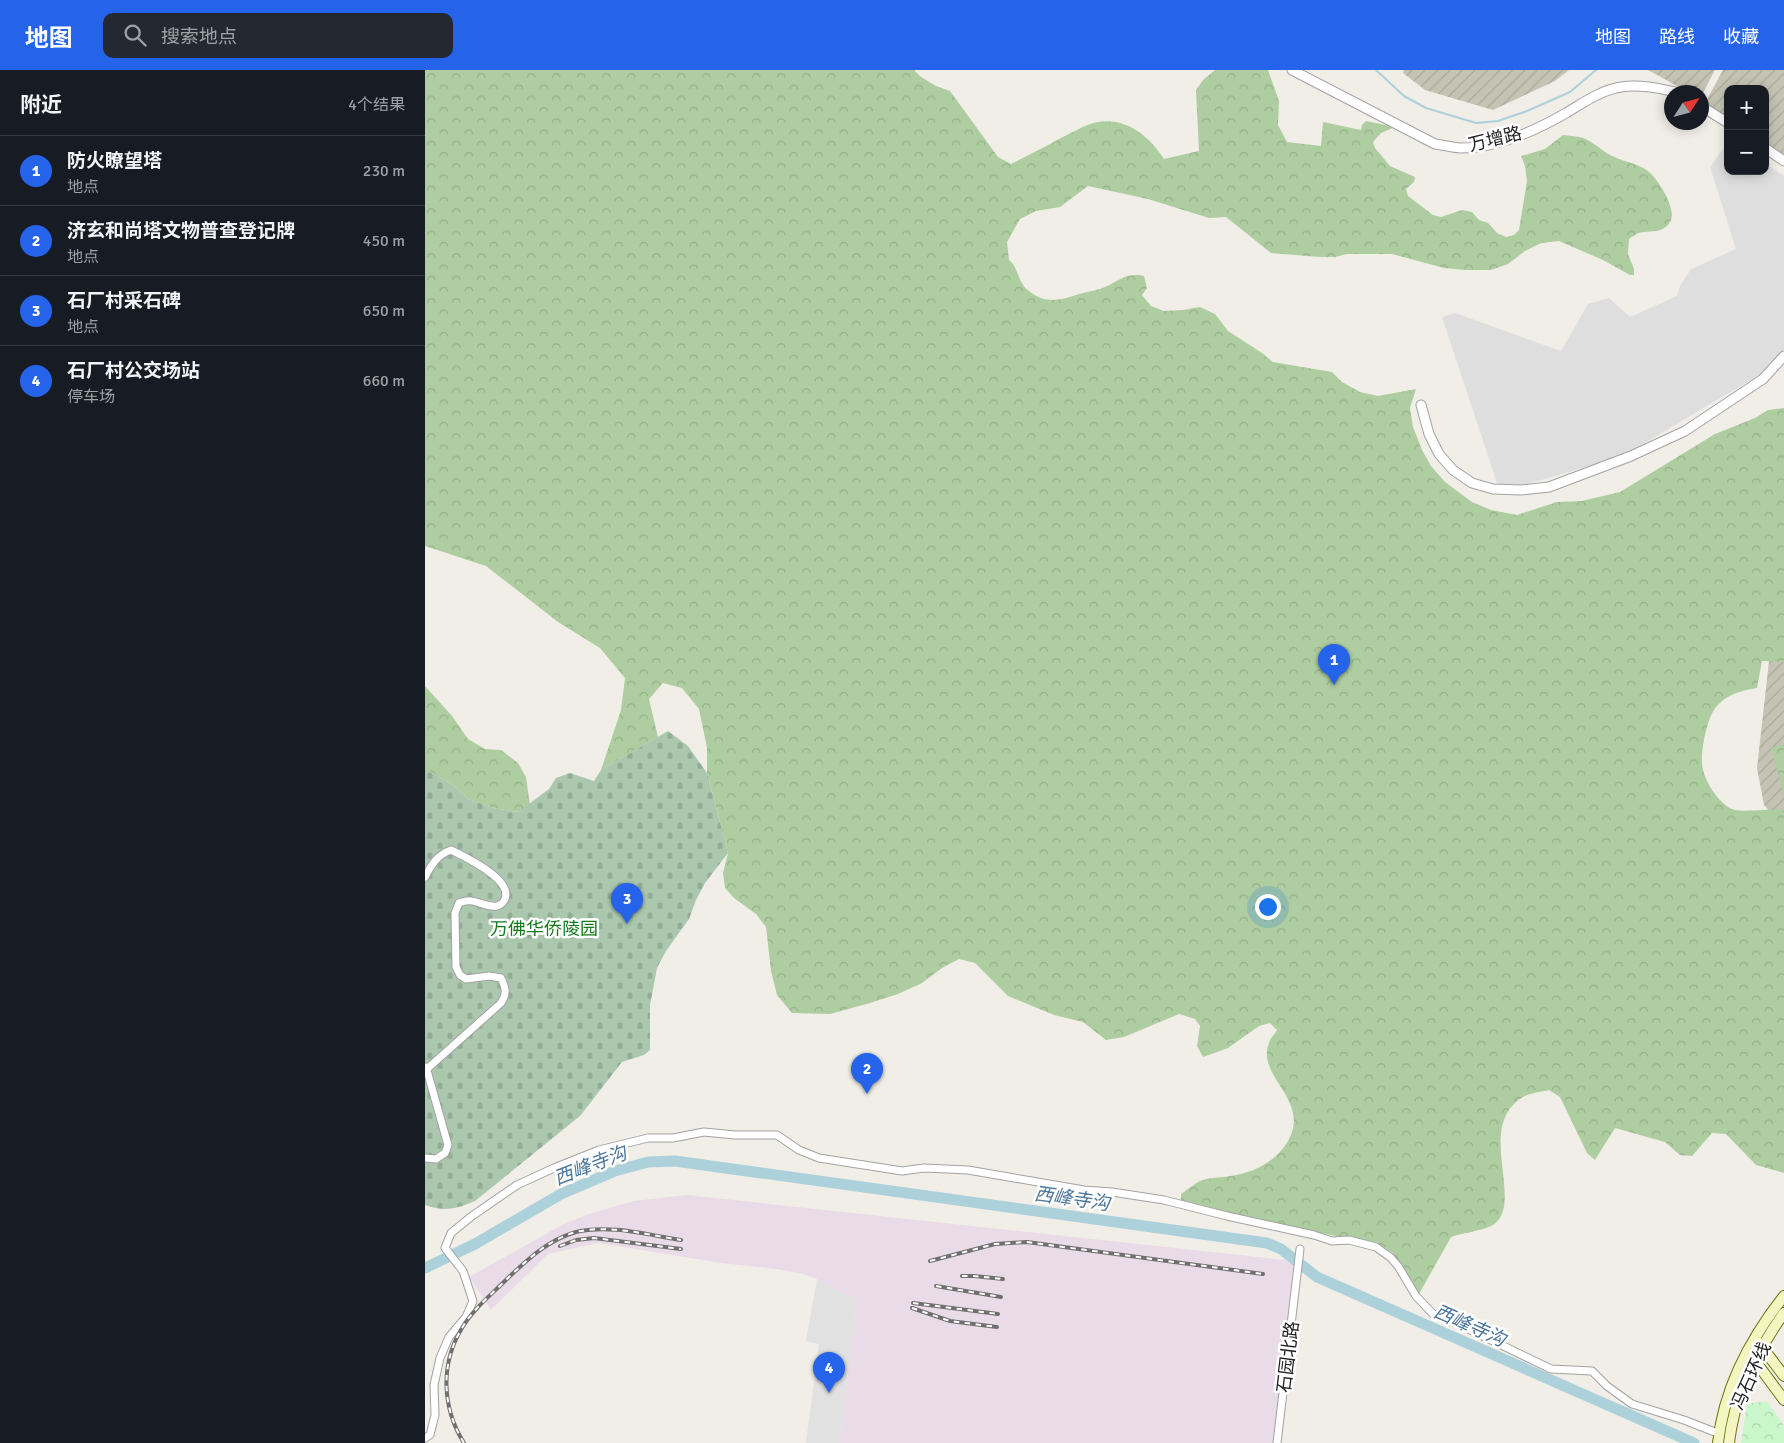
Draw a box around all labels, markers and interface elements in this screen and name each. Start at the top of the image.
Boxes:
search box [103,13,453,58]
icon: search [121,21,149,49]
text: 地图 [25,23,73,53]
text: 搜索地点 [161,25,237,49]
text: 地图 [1595,26,1631,48]
text: 路线 [1659,26,1695,48]
text: 收藏 [1723,26,1759,48]
north arrow [1664,85,1709,130]
map controls [1724,85,1769,175]
button: + [1724,85,1769,130]
text: 附近 [20,92,62,118]
text: 4个结果 [348,95,405,115]
street label: 万增路 [1466,122,1524,156]
button: − [1724,130,1769,175]
text: 防火瞭望塔 [67,149,162,173]
text: 1 [32,161,40,181]
text: 230 m [363,161,405,181]
text: 地点 [67,177,99,197]
text: 济玄和尚塔文物普查登记牌 [67,219,295,243]
text: 2 [32,231,40,251]
text: 450 m [363,231,405,251]
text: 地点 [67,247,99,267]
text: 石厂村采石碑 [67,289,181,313]
text: 3 [32,301,40,321]
text: 650 m [363,301,405,321]
text: 地点 [67,317,99,337]
text: 石厂村公交场站 [67,359,200,383]
text: 4 [32,371,40,391]
text: 660 m [363,371,405,391]
text: 停车场 [67,387,115,407]
pin: 1 [1318,644,1350,685]
pin: 3 [611,883,643,924]
your location [1255,894,1281,920]
park label: 万佛华侨陵园 [490,918,598,940]
pin: 2 [851,1053,883,1094]
water label: 西峰寺沟 [551,1140,632,1191]
water label: 西峰寺沟 [1033,1182,1113,1216]
water label: 西峰寺沟 [1430,1299,1511,1353]
street label: 石园北路 [1273,1320,1303,1394]
street label: 冯石环线 [1726,1339,1776,1413]
pin: 4 [813,1352,845,1393]

